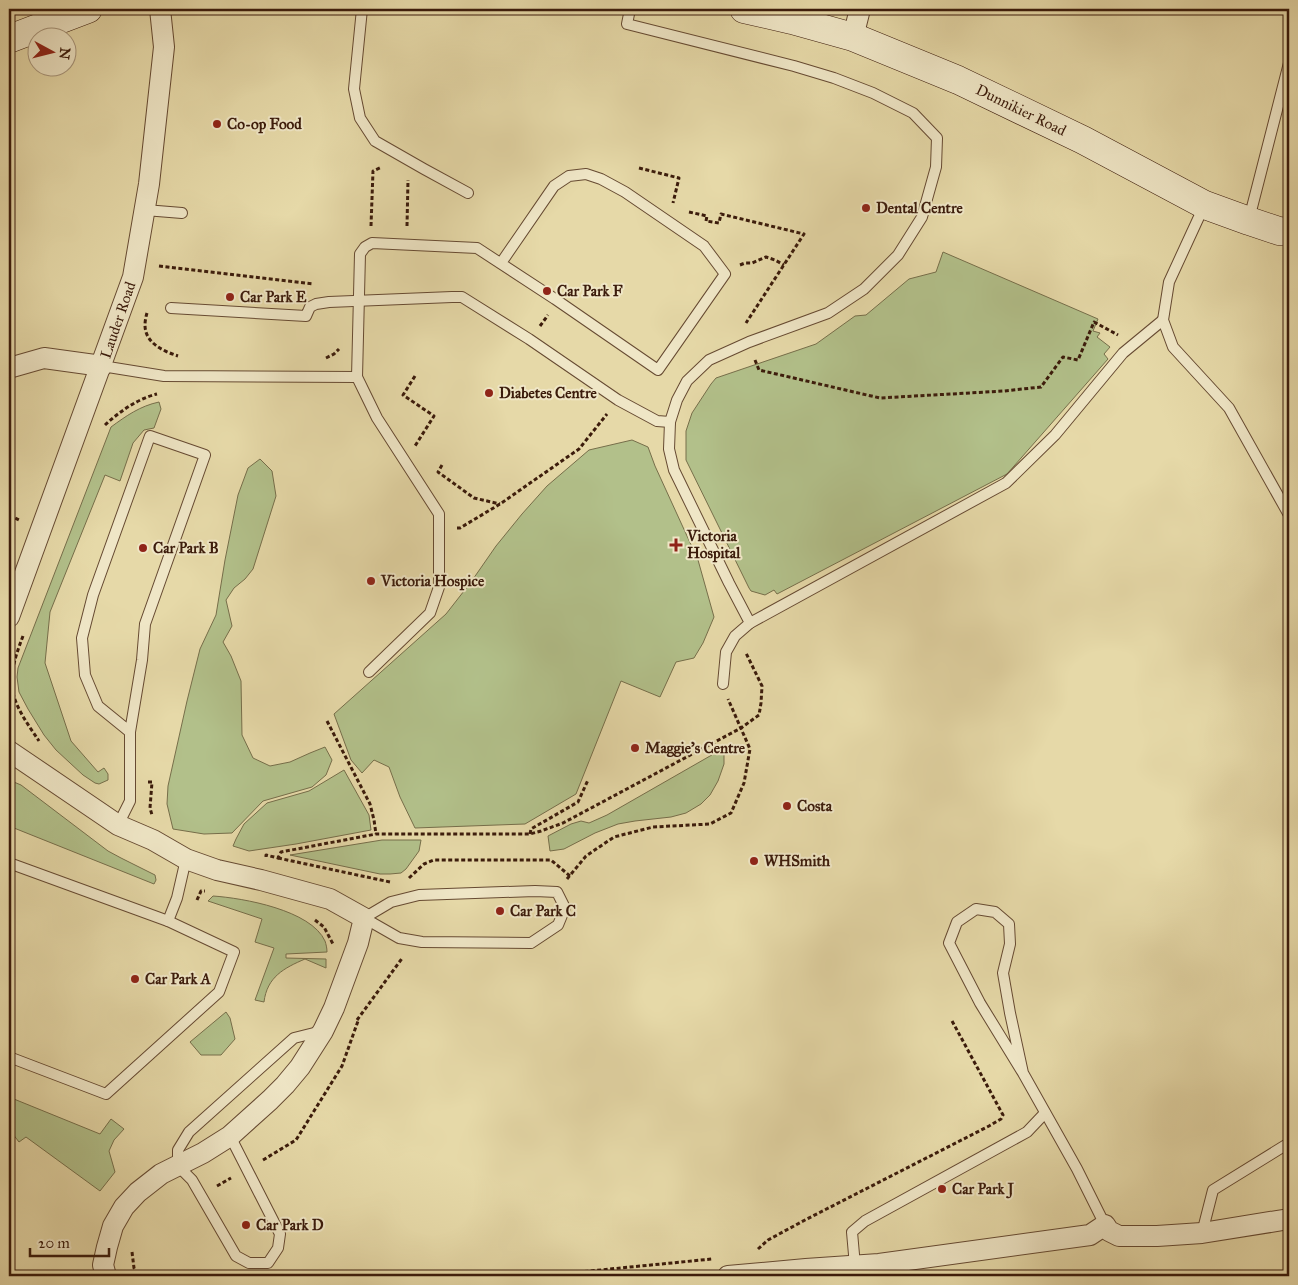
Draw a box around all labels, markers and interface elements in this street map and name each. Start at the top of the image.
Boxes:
north arrow [28,28,78,78]
text: N [55,47,74,61]
street label: Dunnikier Road [973,80,1070,140]
place label: Co-op Food [227,115,302,134]
marker: Co-op Food [211,118,223,130]
place label: Dental Centre [876,199,963,217]
marker: Dental Centre [860,202,872,214]
street label: Lauder Road [96,279,140,361]
place label: Car Park F [557,282,623,300]
marker: Car Park F [541,285,553,297]
place label: Car Park E [240,288,307,306]
marker: Car Park E [224,291,236,303]
place label: Diabetes Centre [499,384,597,402]
marker: Diabetes Centre [483,387,495,399]
place label: Victoria Hospital [686,527,741,563]
marker: Victoria Hospital [669,538,683,552]
place label: Car Park B [153,539,219,557]
marker: Car Park B [137,542,149,554]
place label: Victoria Hospice [380,572,485,591]
marker: Victoria Hospice [365,575,377,587]
place label: Maggie's Centre [645,739,746,758]
marker: Maggie's Centre [629,742,641,754]
place label: Costa [797,797,833,815]
marker: Costa [781,800,793,812]
place label: WHSmith [764,852,831,870]
marker: WHSmith [748,855,760,867]
place label: Car Park C [510,902,576,920]
marker: Car Park C [494,905,506,917]
place label: Car Park A [145,970,212,988]
marker: Car Park A [129,973,141,985]
place label: Car Park J [952,1180,1015,1199]
marker: Car Park J [936,1183,948,1195]
place label: Car Park D [256,1216,324,1234]
marker: Car Park D [240,1219,252,1231]
scale bar [30,1225,109,1257]
text: 20 m [38,1234,70,1252]

